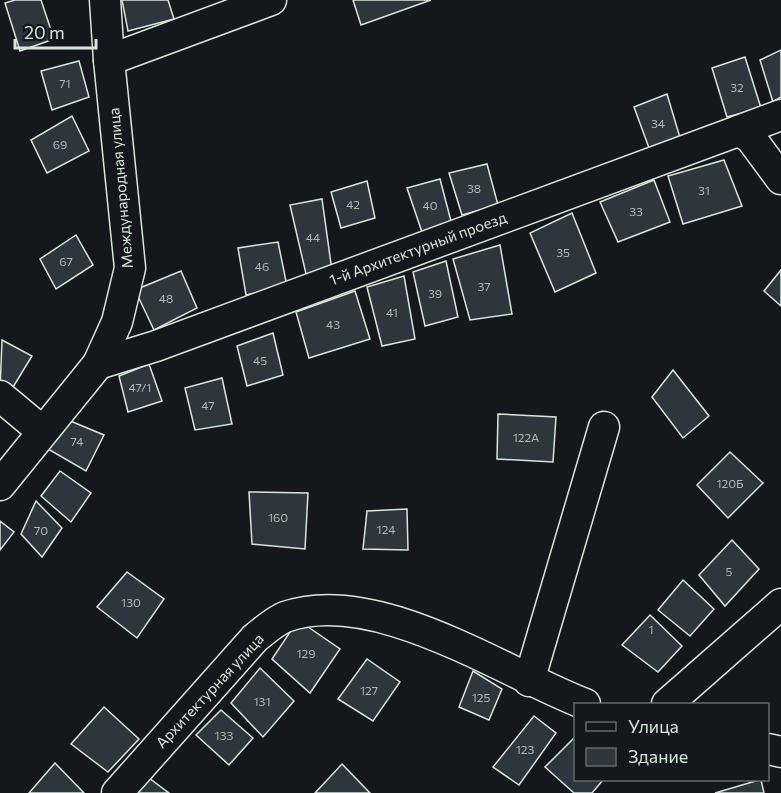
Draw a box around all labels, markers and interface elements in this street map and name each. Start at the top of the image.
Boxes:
scale bar [15,12,96,50]
text: 20 m [24,21,65,43]
house number: 71 [59,76,71,90]
house number: 32 [730,80,744,94]
street label: Международная улица [104,107,136,269]
house number: 34 [651,116,665,130]
house number: 69 [53,137,67,151]
house number: 38 [467,181,481,195]
house number: 31 [698,183,710,197]
house number: 42 [346,197,360,211]
house number: 40 [422,198,438,212]
house number: 33 [629,204,643,218]
street label: 1-й Архитектурный проезд [327,208,509,289]
house number: 44 [306,230,320,244]
house number: 35 [556,245,570,259]
house number: 67 [59,254,73,268]
house number: 46 [255,259,269,273]
house number: 37 [477,279,491,293]
house number: 39 [428,286,442,300]
house number: 48 [159,291,173,305]
house number: 41 [386,305,398,319]
house number: 43 [326,317,340,331]
house number: 45 [253,353,267,367]
house number: 47/1 [129,380,151,394]
house number: 47 [201,398,215,412]
house number: 122А [513,430,539,444]
house number: 74 [71,434,83,448]
house number: 120Б [716,476,744,490]
house number: 160 [268,510,288,524]
house number: 124 [377,522,395,536]
house number: 70 [34,523,48,537]
house number: 5 [726,564,733,578]
house number: 130 [121,595,141,609]
house number: 1 [648,622,654,636]
street label: Архитектурная улица [152,629,267,751]
house number: 129 [296,646,316,660]
house number: 127 [360,683,378,697]
house number: 125 [472,690,490,704]
house number: 131 [253,694,271,708]
legend [574,703,769,781]
text: Улица [628,715,679,737]
house number: 133 [215,728,234,742]
house number: 123 [516,742,534,756]
text: Здание [628,745,688,767]

